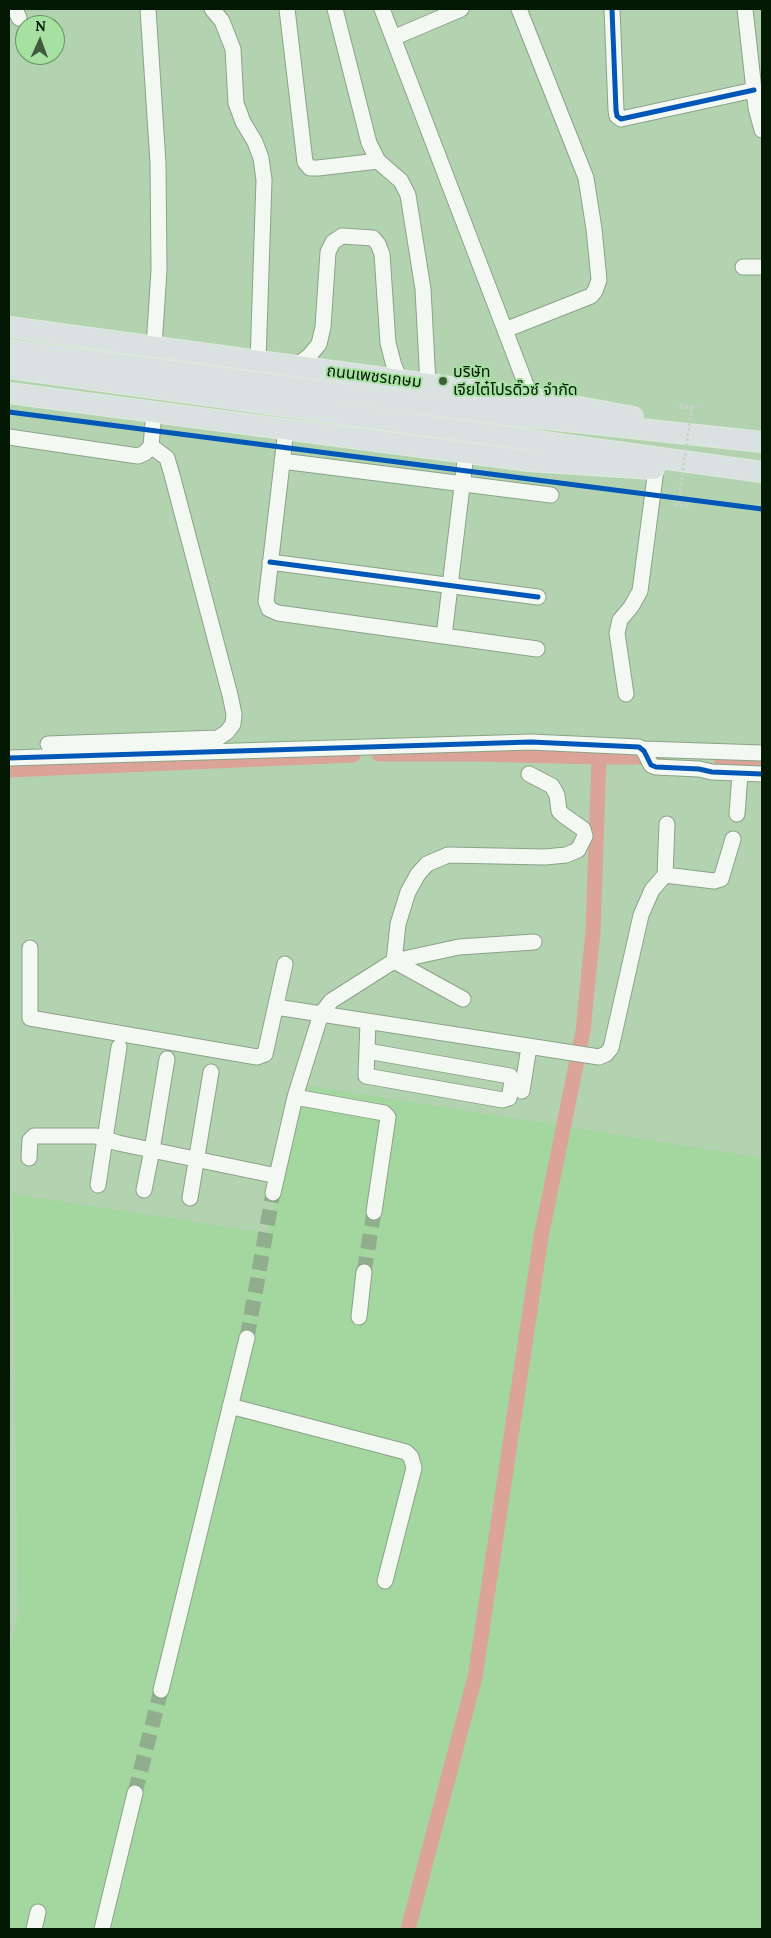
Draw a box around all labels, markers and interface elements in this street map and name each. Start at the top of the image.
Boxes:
north arrow [15,15,65,65]
text: N [35,17,46,35]
street label: ถนนเพชรเกษม [325,362,423,392]
place label: บริษัท เจียไต๋โปรดิ๊วซ์ จำกัด [453,362,578,400]
marker: บริษัท เจียไต๋โปรดิ๊วซ์ จำกัด [437,375,449,387]

